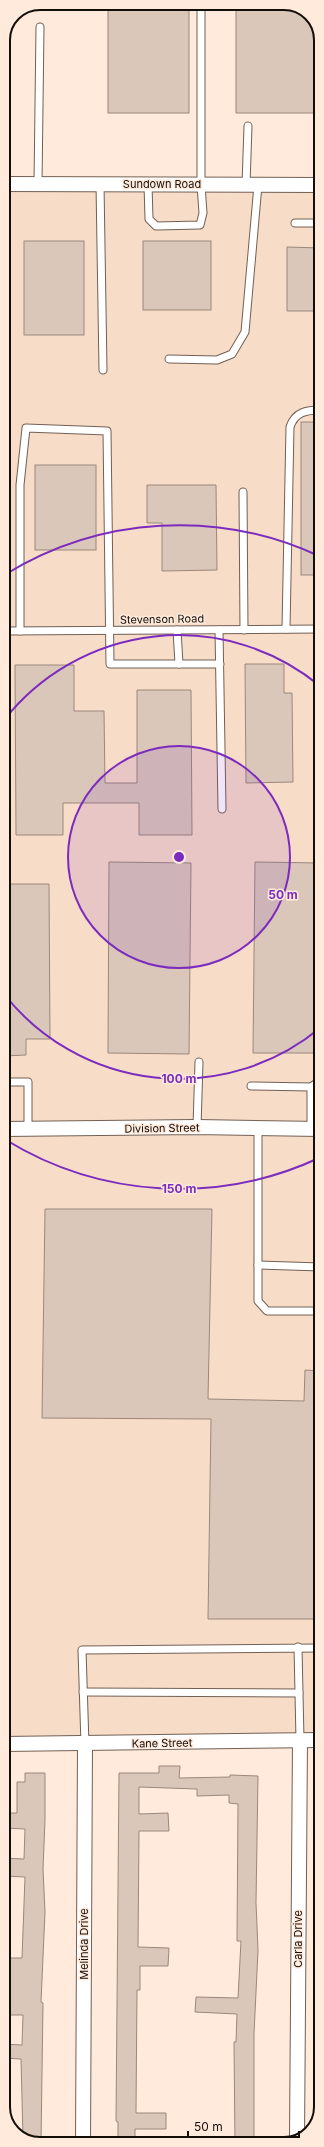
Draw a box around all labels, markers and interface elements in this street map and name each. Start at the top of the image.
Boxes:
street label: Sundown Road [123,177,201,191]
street label: Stevenson Road [120,611,204,627]
centre of rings [172,850,186,864]
text: 50 m [268,887,298,902]
text: 100 m [161,1071,197,1086]
street label: Division Street [124,1120,200,1136]
text: 150 m [162,1181,196,1196]
street label: Kane Street [132,1735,193,1751]
street label: Melinda Drive [77,1908,91,1980]
street label: Carla Drive [291,1910,305,1968]
scale bar [188,2113,299,2139]
text: 50 m [194,2119,223,2134]

